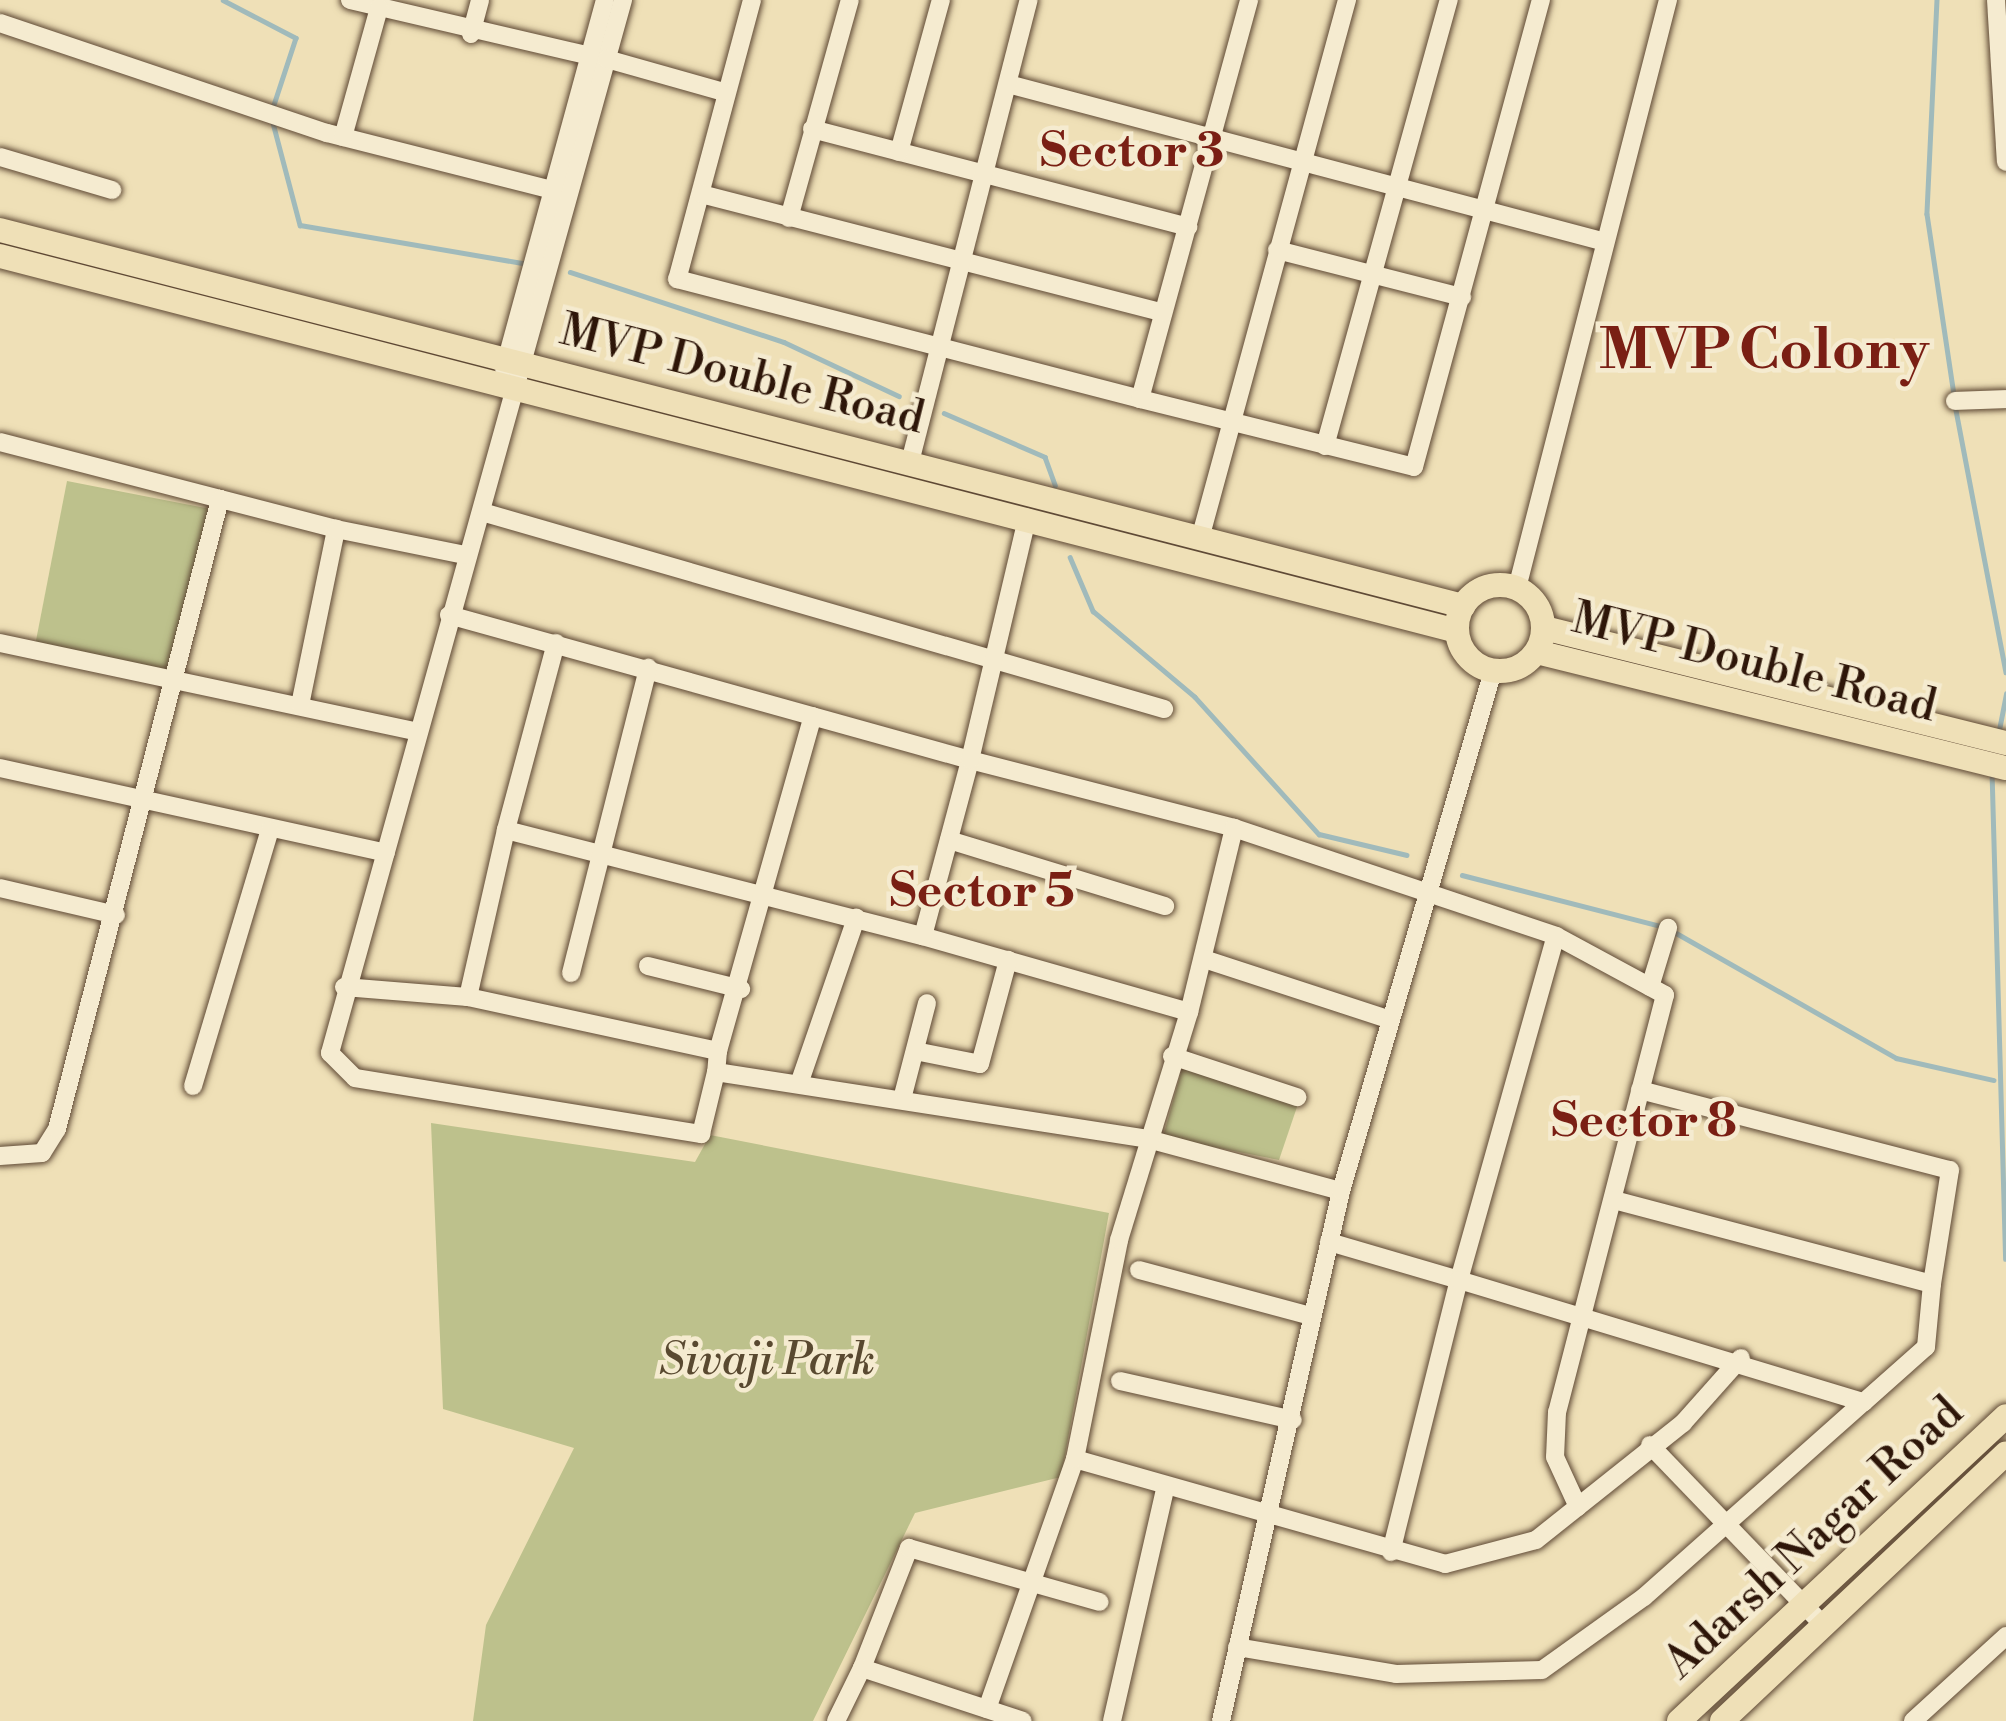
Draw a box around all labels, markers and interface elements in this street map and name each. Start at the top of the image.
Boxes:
district label: Sector 3 [1040,124,1224,182]
street label: MVP Double Road [554,304,930,446]
district label: MVP Colony [1599,318,1929,386]
street label: MVP Double Road [1566,592,1942,734]
district label: Sector 5 [889,864,1075,922]
district label: Sector 8 [1551,1094,1737,1152]
park label: Sivaji Park [659,1334,875,1388]
street label: Adarsh Nagar Road [1654,1386,1974,1690]

